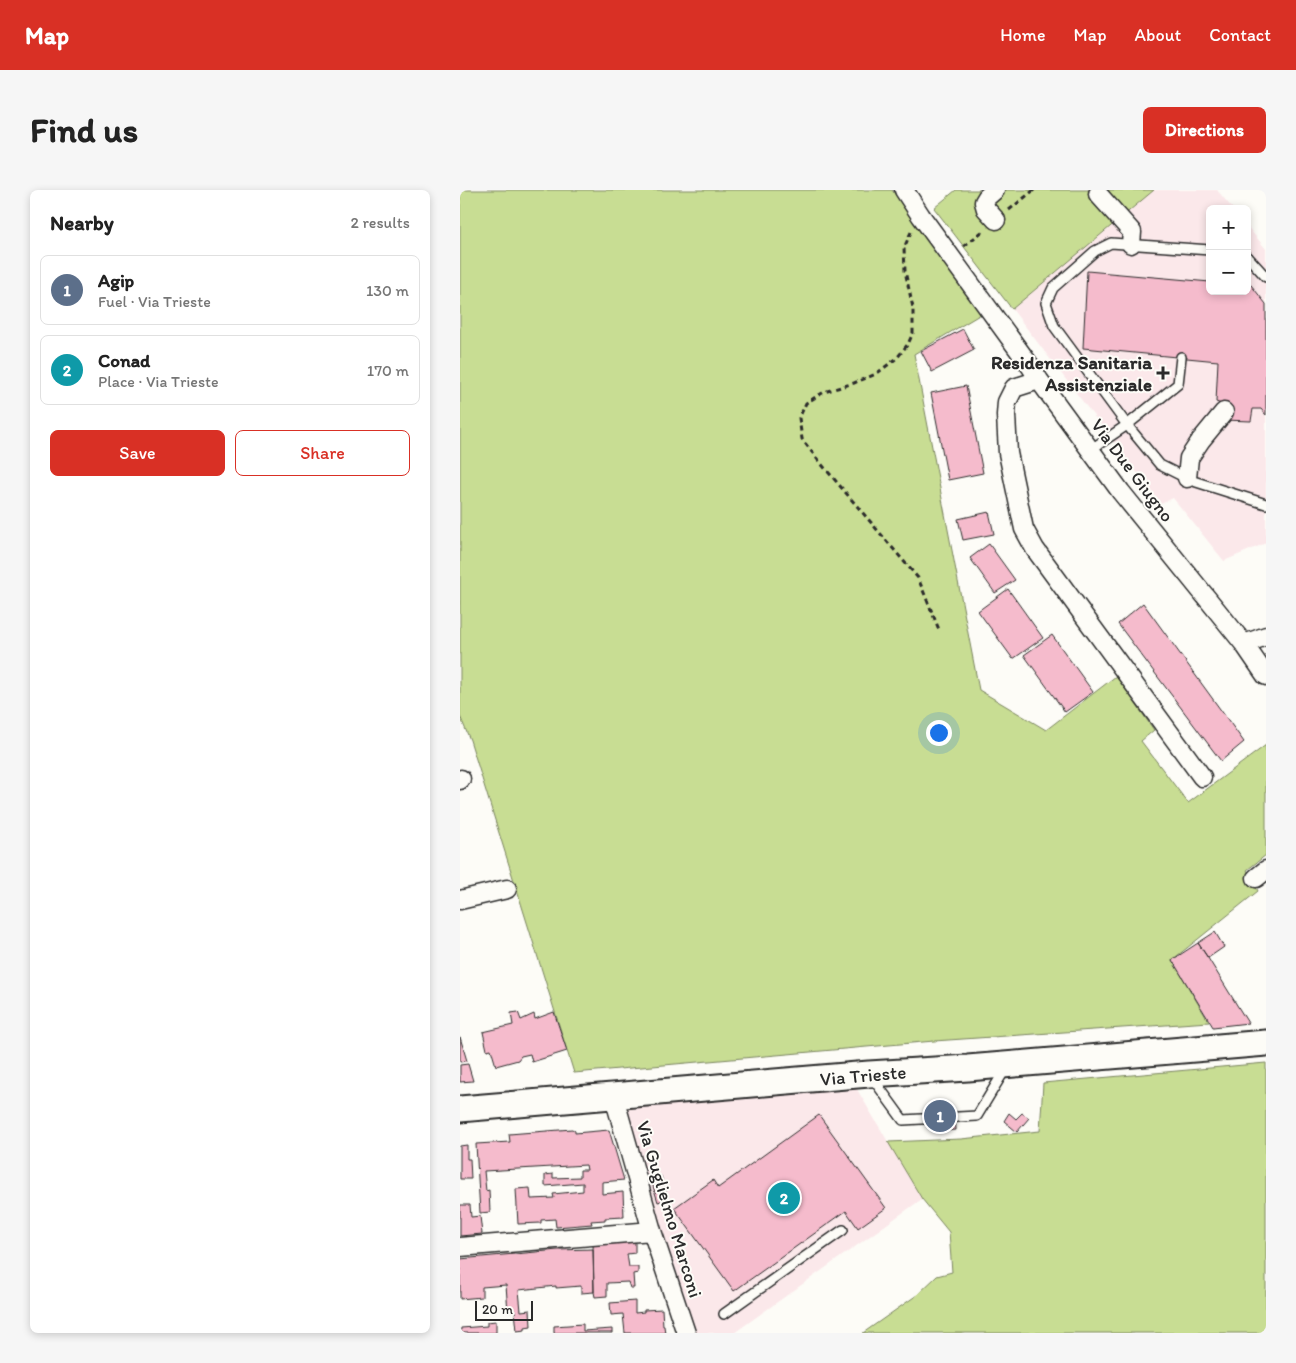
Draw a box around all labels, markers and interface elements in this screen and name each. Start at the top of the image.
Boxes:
text: Map [25,21,69,50]
text: Home [1000,24,1046,46]
text: Map [1074,24,1107,46]
text: About [1135,24,1181,46]
text: Contact [1209,24,1271,46]
button: Directions [1143,107,1266,153]
text: Find us [30,109,138,151]
map controls [1206,205,1251,295]
button: + [1206,205,1251,250]
text: Nearby [50,210,114,235]
text: 2 results [350,213,410,232]
button: − [1206,250,1251,295]
text: Agip [98,269,134,292]
text: 1 [63,281,71,300]
text: 130 m [366,281,409,300]
text: Fuel · Via Trieste [98,292,211,311]
text: Conad [98,349,150,372]
place label: Residenza Sanitaria Assistenziale [991,351,1152,396]
text: 2 [63,361,71,380]
text: 170 m [367,361,409,380]
marker: Residenza Sanitaria Assistenziale [1156,366,1170,380]
text: Place · Via Trieste [98,372,219,391]
street label: Via Due Giugno [1086,414,1179,527]
button: Save [50,430,225,476]
button: Share [235,430,410,476]
your location [926,720,952,746]
street label: Via Trieste [819,1060,907,1091]
pin: 1 [924,1097,956,1135]
street label: Via Guglielmo Marconi [632,1118,707,1300]
pin: 2 [768,1179,800,1217]
scale bar [475,1298,532,1321]
text: 20 m [482,1301,513,1318]

